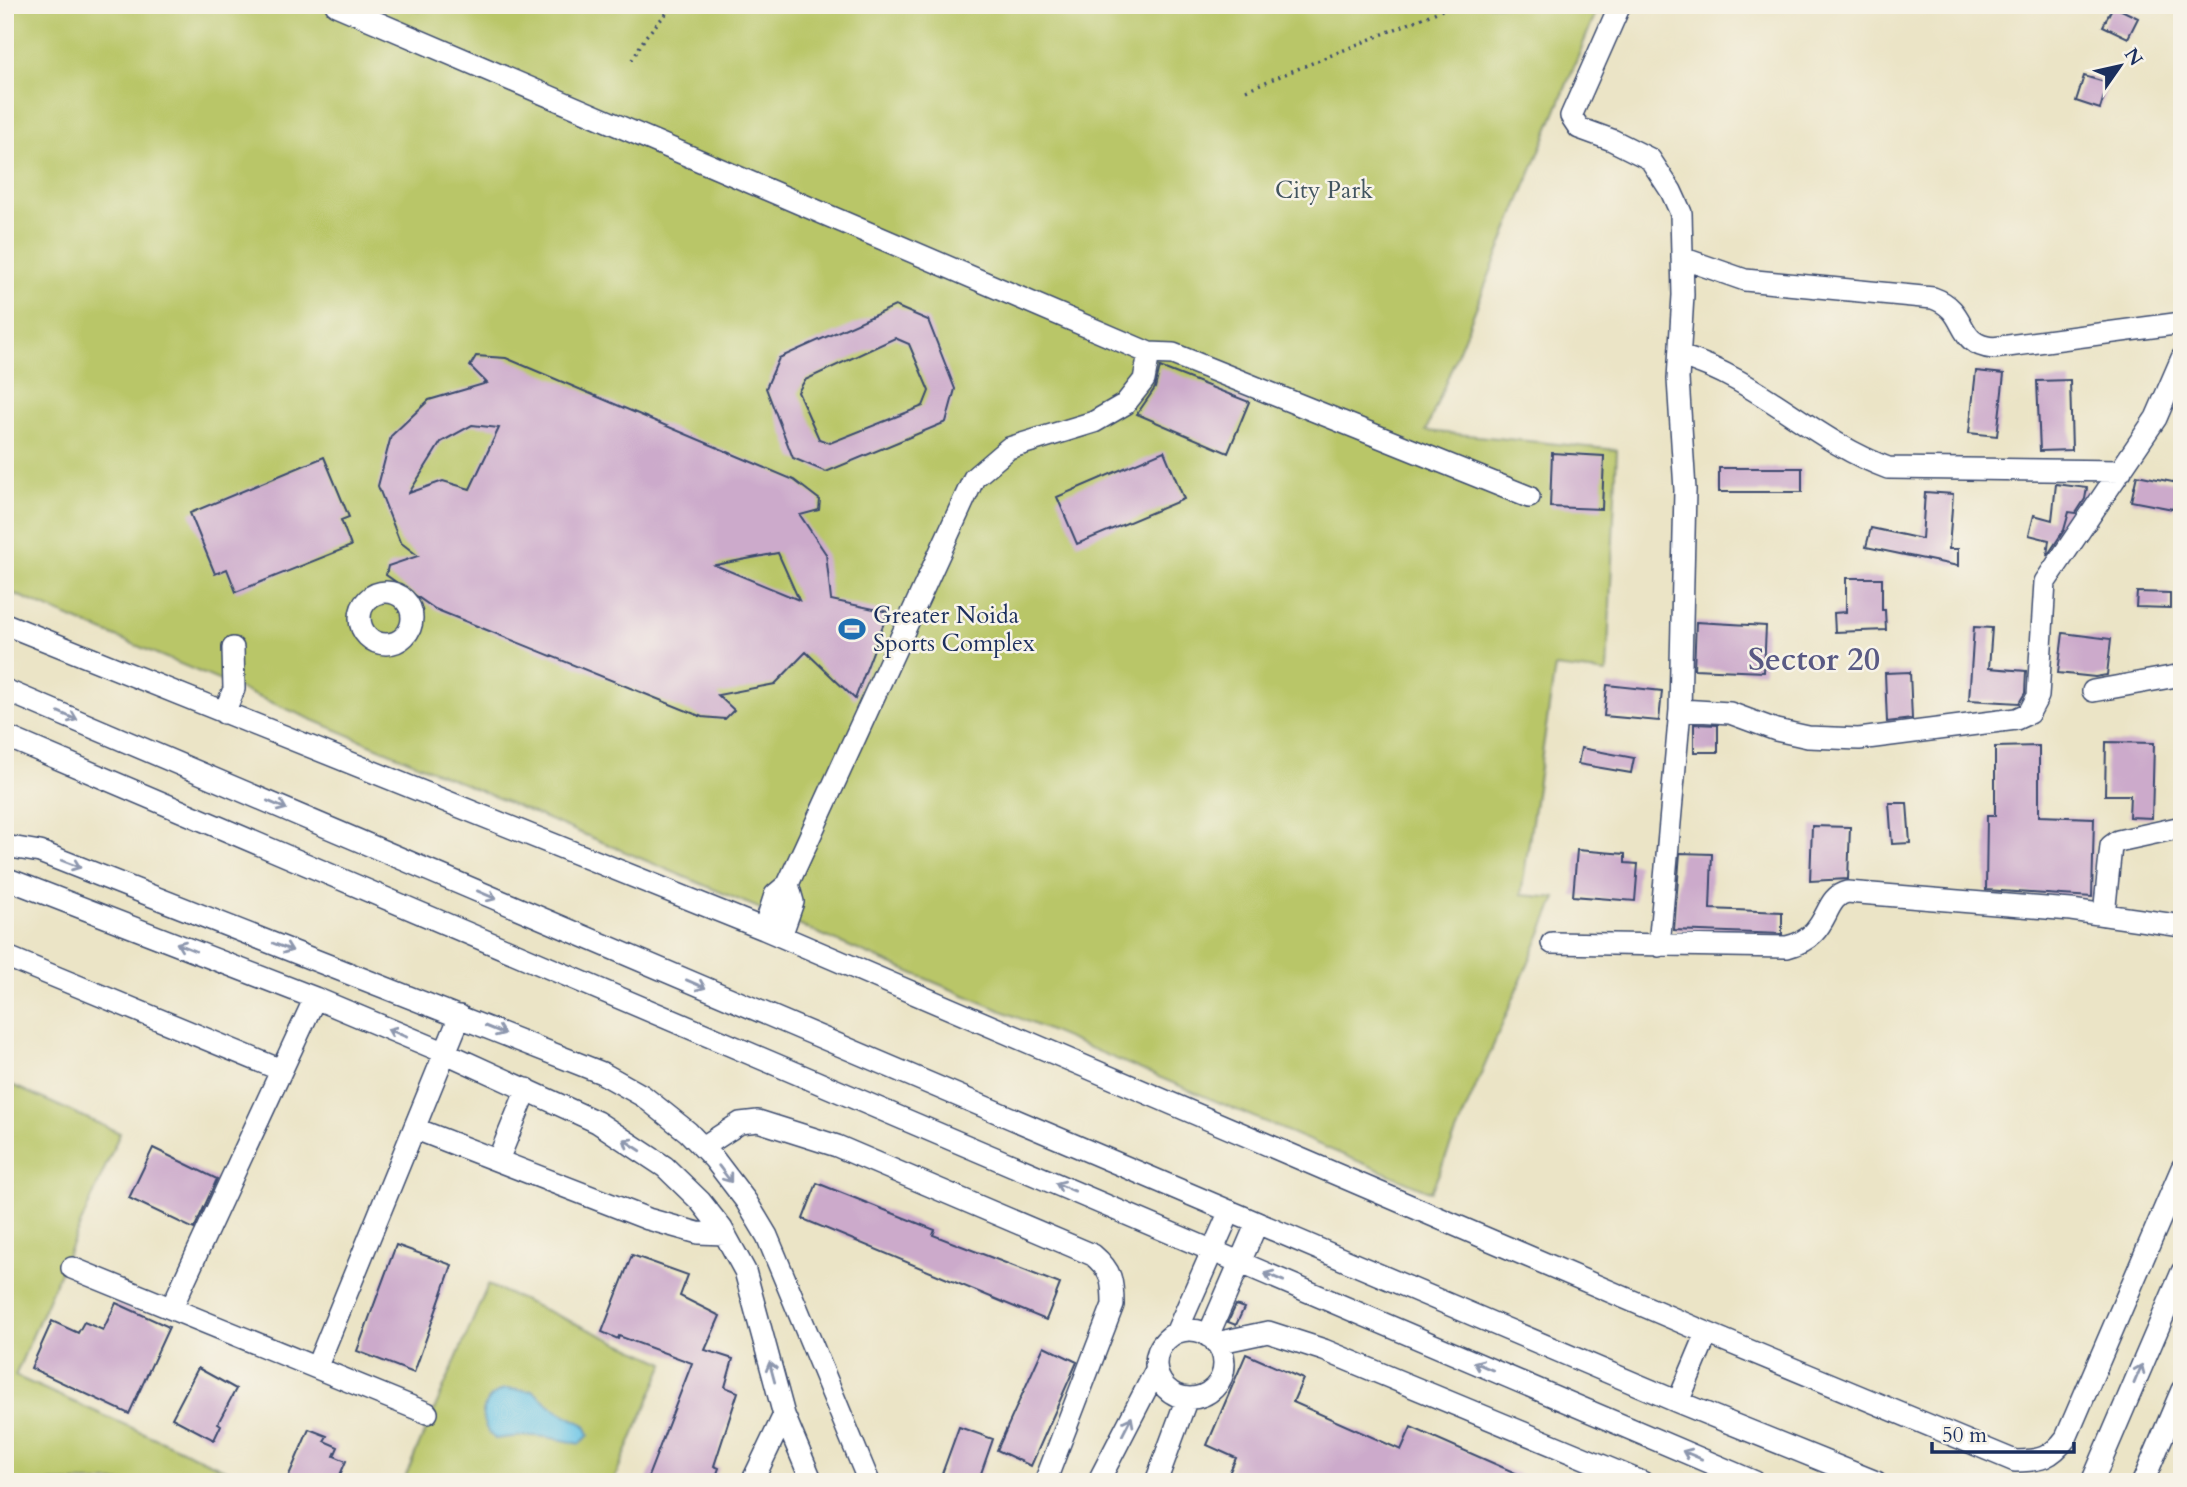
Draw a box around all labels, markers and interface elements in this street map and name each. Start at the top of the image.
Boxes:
north arrow [2086,32,2156,102]
text: N [2118,43,2149,72]
park label: City Park [1275,174,1373,207]
place label: Greater Noida Sports Complex [873,599,1035,660]
sports icon: Greater Noida Sports Complex [837,614,867,644]
district label: Sector 20 [1748,638,1880,682]
one-way arrow [57,710,78,723]
one-way arrow [266,800,288,813]
one-way arrow [59,859,81,872]
one-way arrow [475,889,497,902]
one-way arrow [176,939,198,952]
one-way arrow [271,941,293,954]
one-way arrow [685,978,706,991]
one-way arrow [483,1024,505,1037]
one-way arrow [387,1025,408,1038]
one-way arrow [622,1138,642,1152]
one-way arrow [718,1164,733,1183]
one-way arrow [1054,1180,1076,1193]
one-way arrow [1264,1269,1285,1282]
one-way arrow [1473,1359,1494,1372]
one-way arrow [765,1361,778,1383]
one-way arrow [2132,1364,2145,1385]
scale bar [1932,1410,2073,1454]
one-way arrow [1121,1416,1135,1437]
text: 50 m [1942,1421,1987,1450]
one-way arrow [1682,1448,1704,1461]

